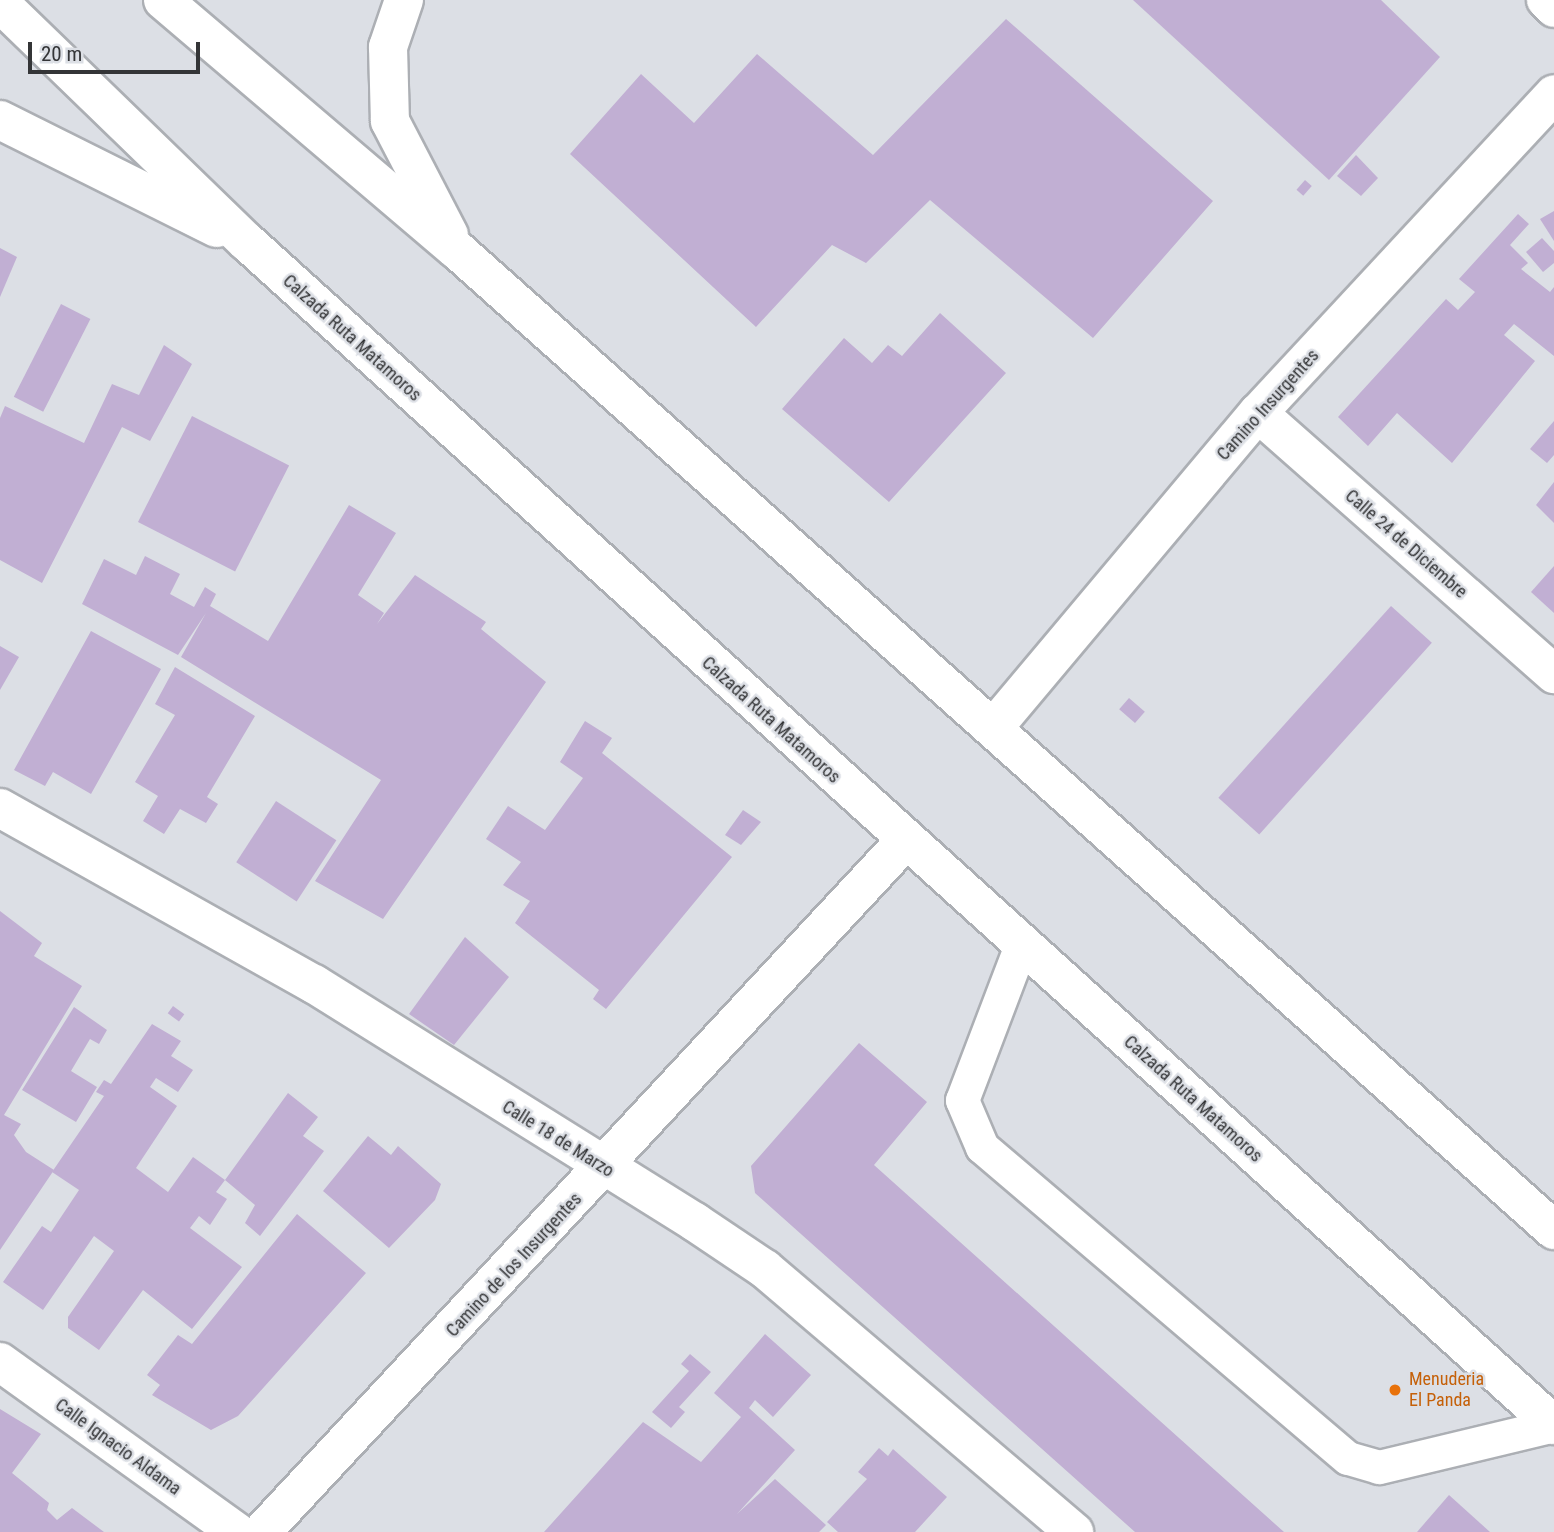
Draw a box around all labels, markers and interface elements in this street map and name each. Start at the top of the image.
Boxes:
scale bar [32,28,203,72]
text: 20 m [41,42,82,66]
street label: Calzada Ruta Matamoros [278,270,426,406]
street label: Camino Insurgentes [1213,345,1323,465]
street label: Calle 24 de Diciembre [1341,485,1471,603]
street label: Calzada Ruta Matamoros [697,652,845,788]
street label: Calzada Ruta Matamoros [1119,1031,1267,1167]
street label: Calle 18 de Marzo [498,1096,618,1182]
street label: Camino de los Insurgentes [442,1189,586,1341]
place label: Menuderia El Panda [1409,1369,1484,1412]
marker: Menuderia El Panda [1387,1382,1403,1398]
street label: Calle Ignacio Aldama [51,1394,185,1500]

